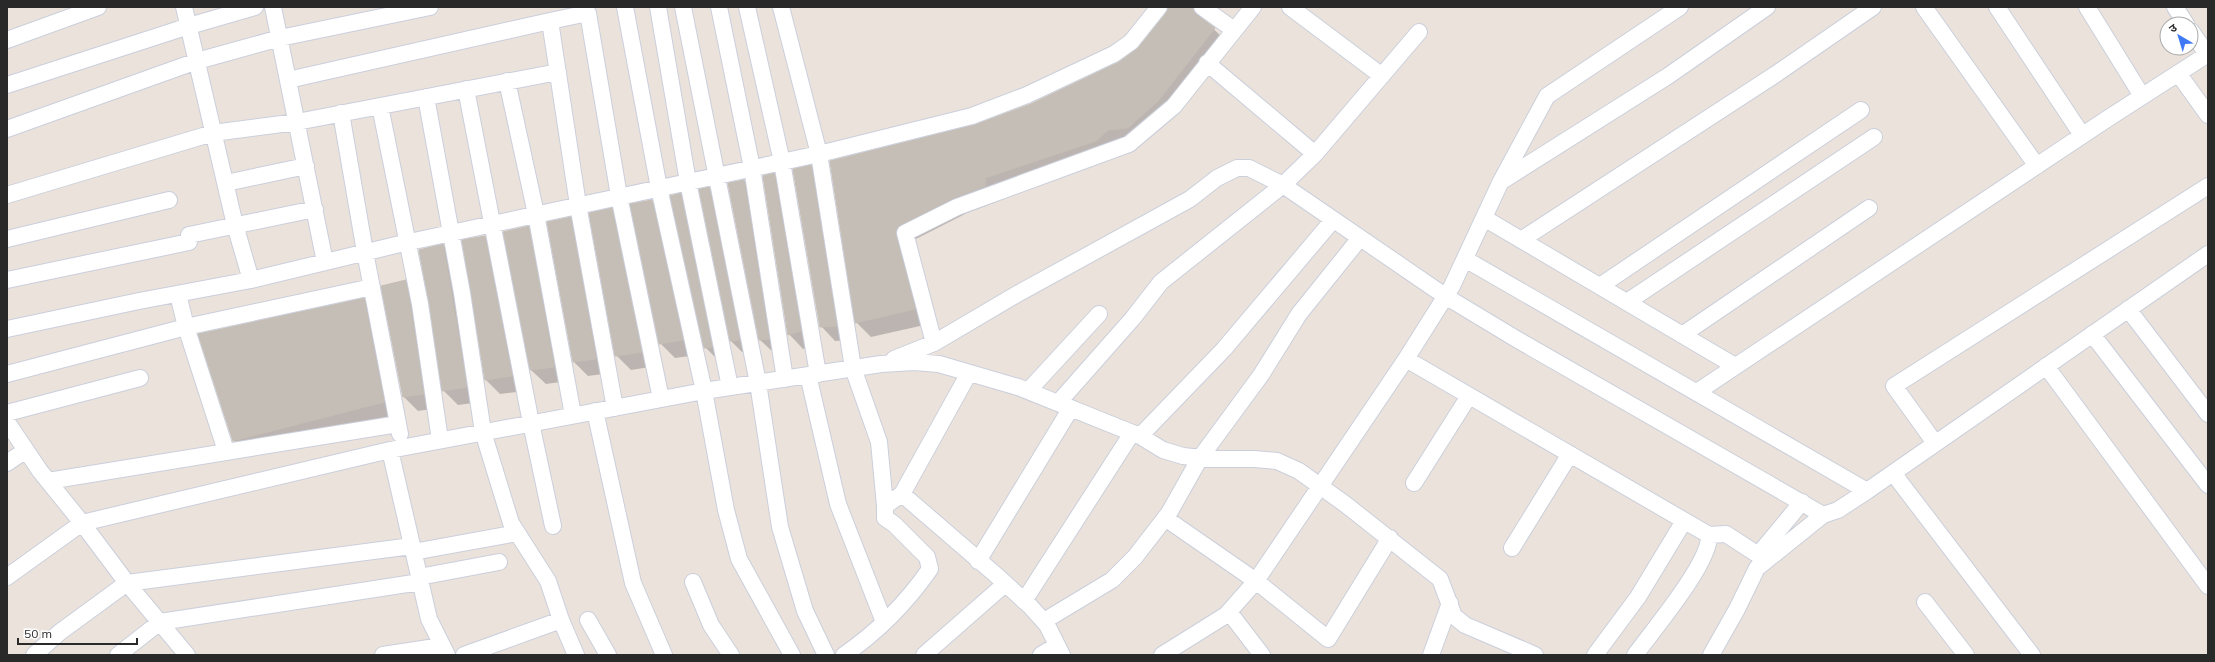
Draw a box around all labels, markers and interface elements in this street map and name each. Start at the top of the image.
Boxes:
north arrow [2159,16,2199,56]
text: उ [2166,20,2180,36]
scale bar [18,620,137,646]
text: 50 m [24,626,52,641]

